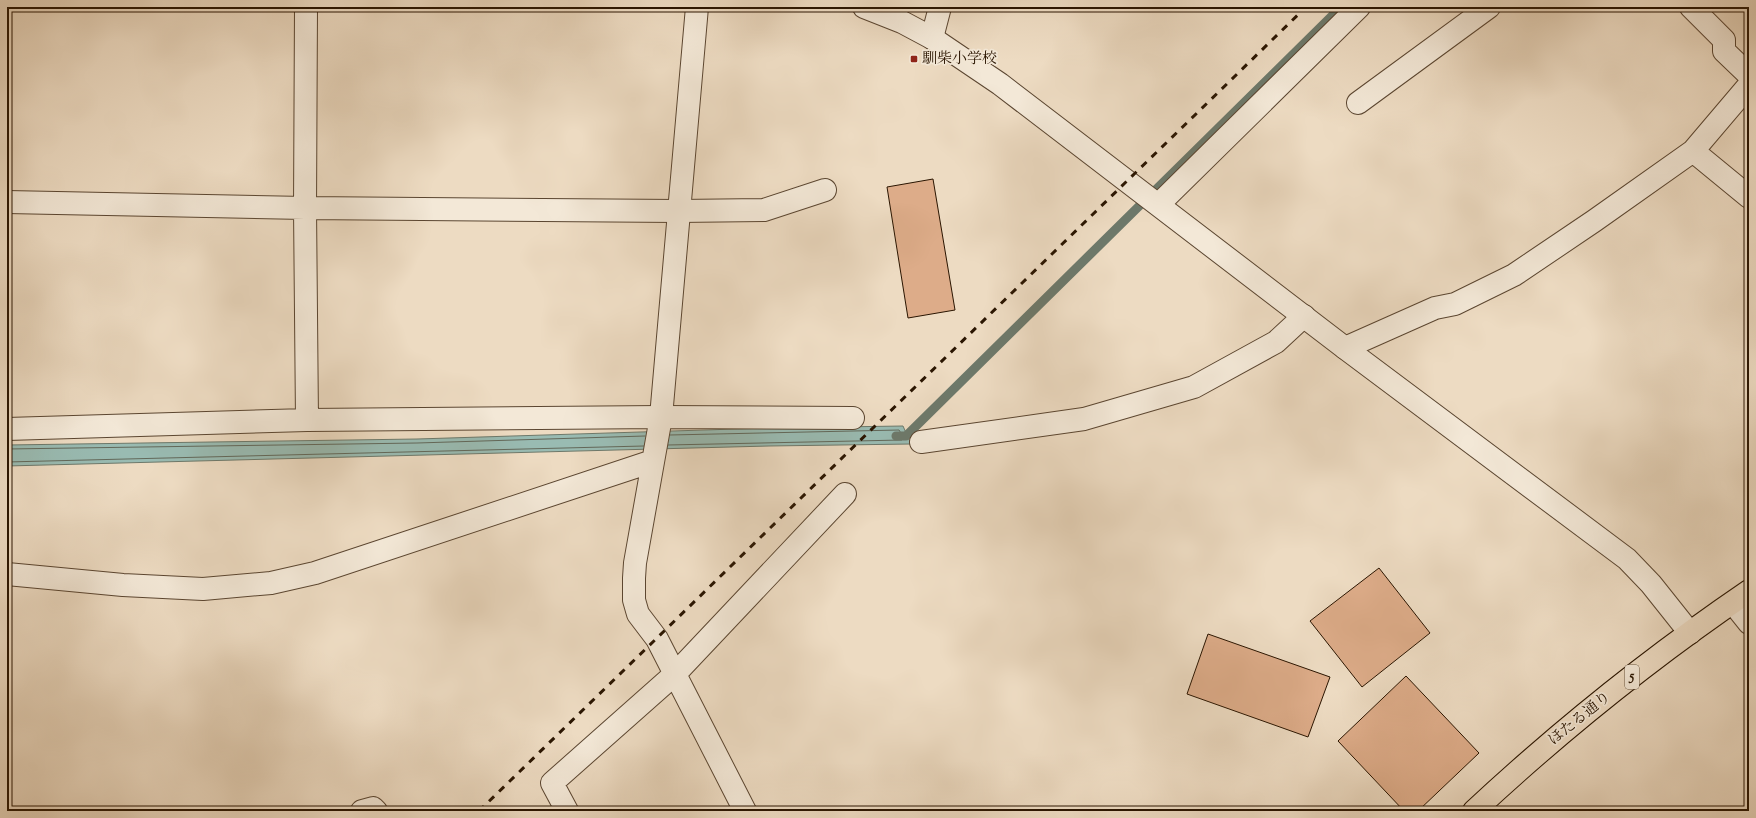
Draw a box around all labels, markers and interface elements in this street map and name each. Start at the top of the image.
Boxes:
place label: 馴柴小学校 [922,49,997,70]
marker: 馴柴小学校 [909,54,919,64]
road number: 5 [1625,665,1639,689]
street label: ほたる通り [1544,687,1616,751]

